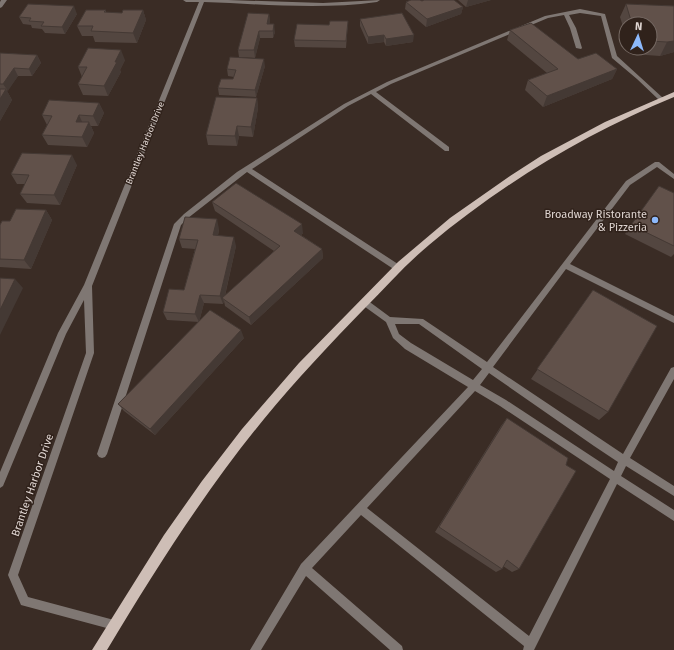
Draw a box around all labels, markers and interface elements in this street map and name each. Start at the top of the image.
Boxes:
north arrow [618,16,658,56]
text: N [635,20,643,33]
street label: Brantley Harbor Drive [124,100,166,186]
place label: Broadway Ristorante & Pizzeria [544,208,647,234]
marker: Broadway Ristorante & Pizzeria [650,215,660,225]
street label: Brantley Harbor Drive [9,432,56,538]

